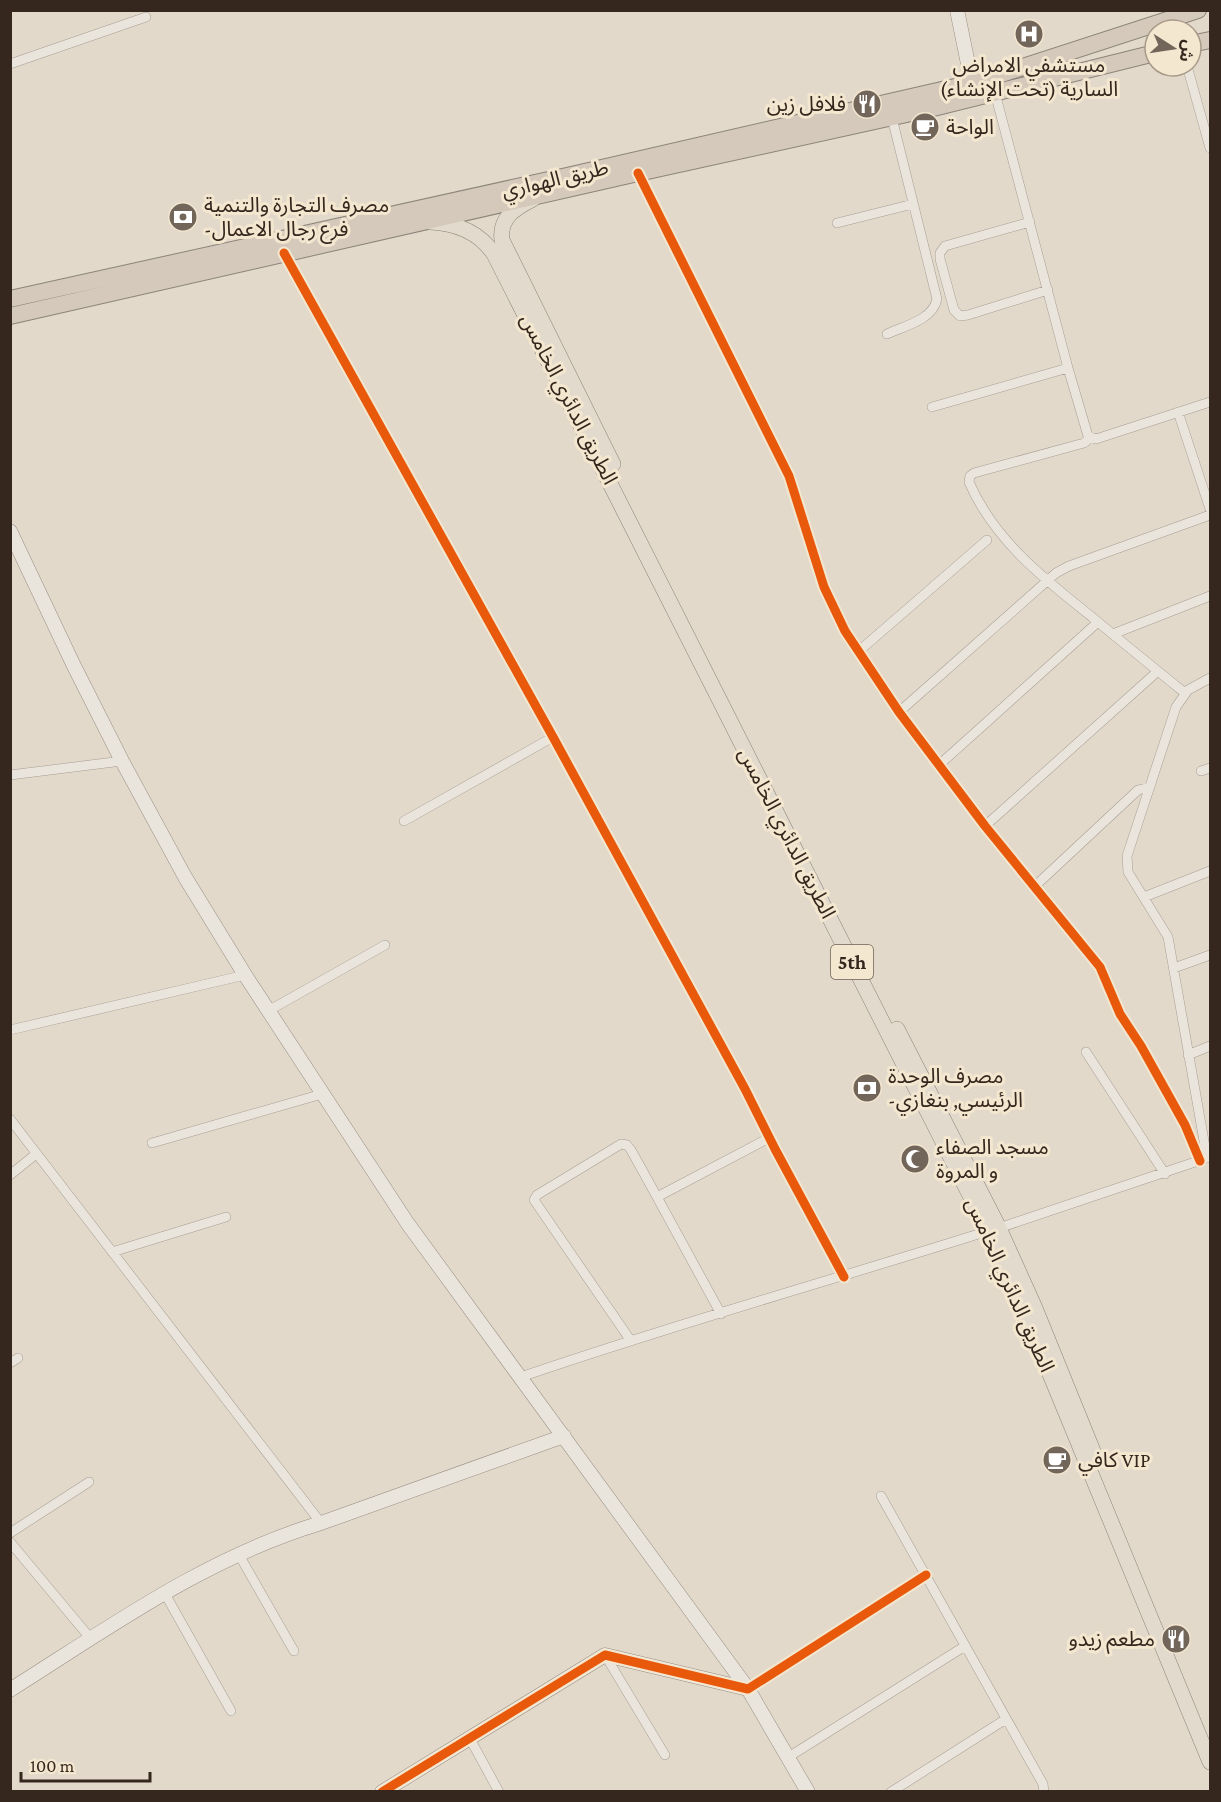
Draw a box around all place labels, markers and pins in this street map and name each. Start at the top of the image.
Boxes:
hospital icon: مستشفي الامراض السارية (تحت الإنشاء) [1013,18,1045,50]
place label: مستشفي الامراض السارية (تحت الإنشاء) [940,53,1118,102]
restaurant icon: فلافل زين [851,88,883,120]
place label: فلافل زين [767,92,846,116]
cafe icon: الواحة [909,111,941,143]
place label: الواحة [946,115,994,139]
place label: مصرف التجارة والتنمية -فرع رجال الاعمال [204,193,389,244]
bank icon: مصرف التجارة والتنمية -فرع رجال الاعمال [167,201,199,233]
place label: مصرف الوحدة -الرئيسي, بنغازي [888,1064,1023,1116]
bank icon: مصرف الوحدة -الرئيسي, بنغازي [851,1072,883,1104]
place label: مسجد الصفاء و المروة [936,1135,1049,1183]
mosque icon: مسجد الصفاء و المروة [899,1143,931,1175]
cafe icon: كافي VIP [1041,1444,1073,1476]
place label: كافي VIP [1078,1448,1150,1476]
restaurant icon: مطعم زيدو [1160,1623,1192,1655]
place label: مطعم زيدو [1068,1627,1155,1654]

